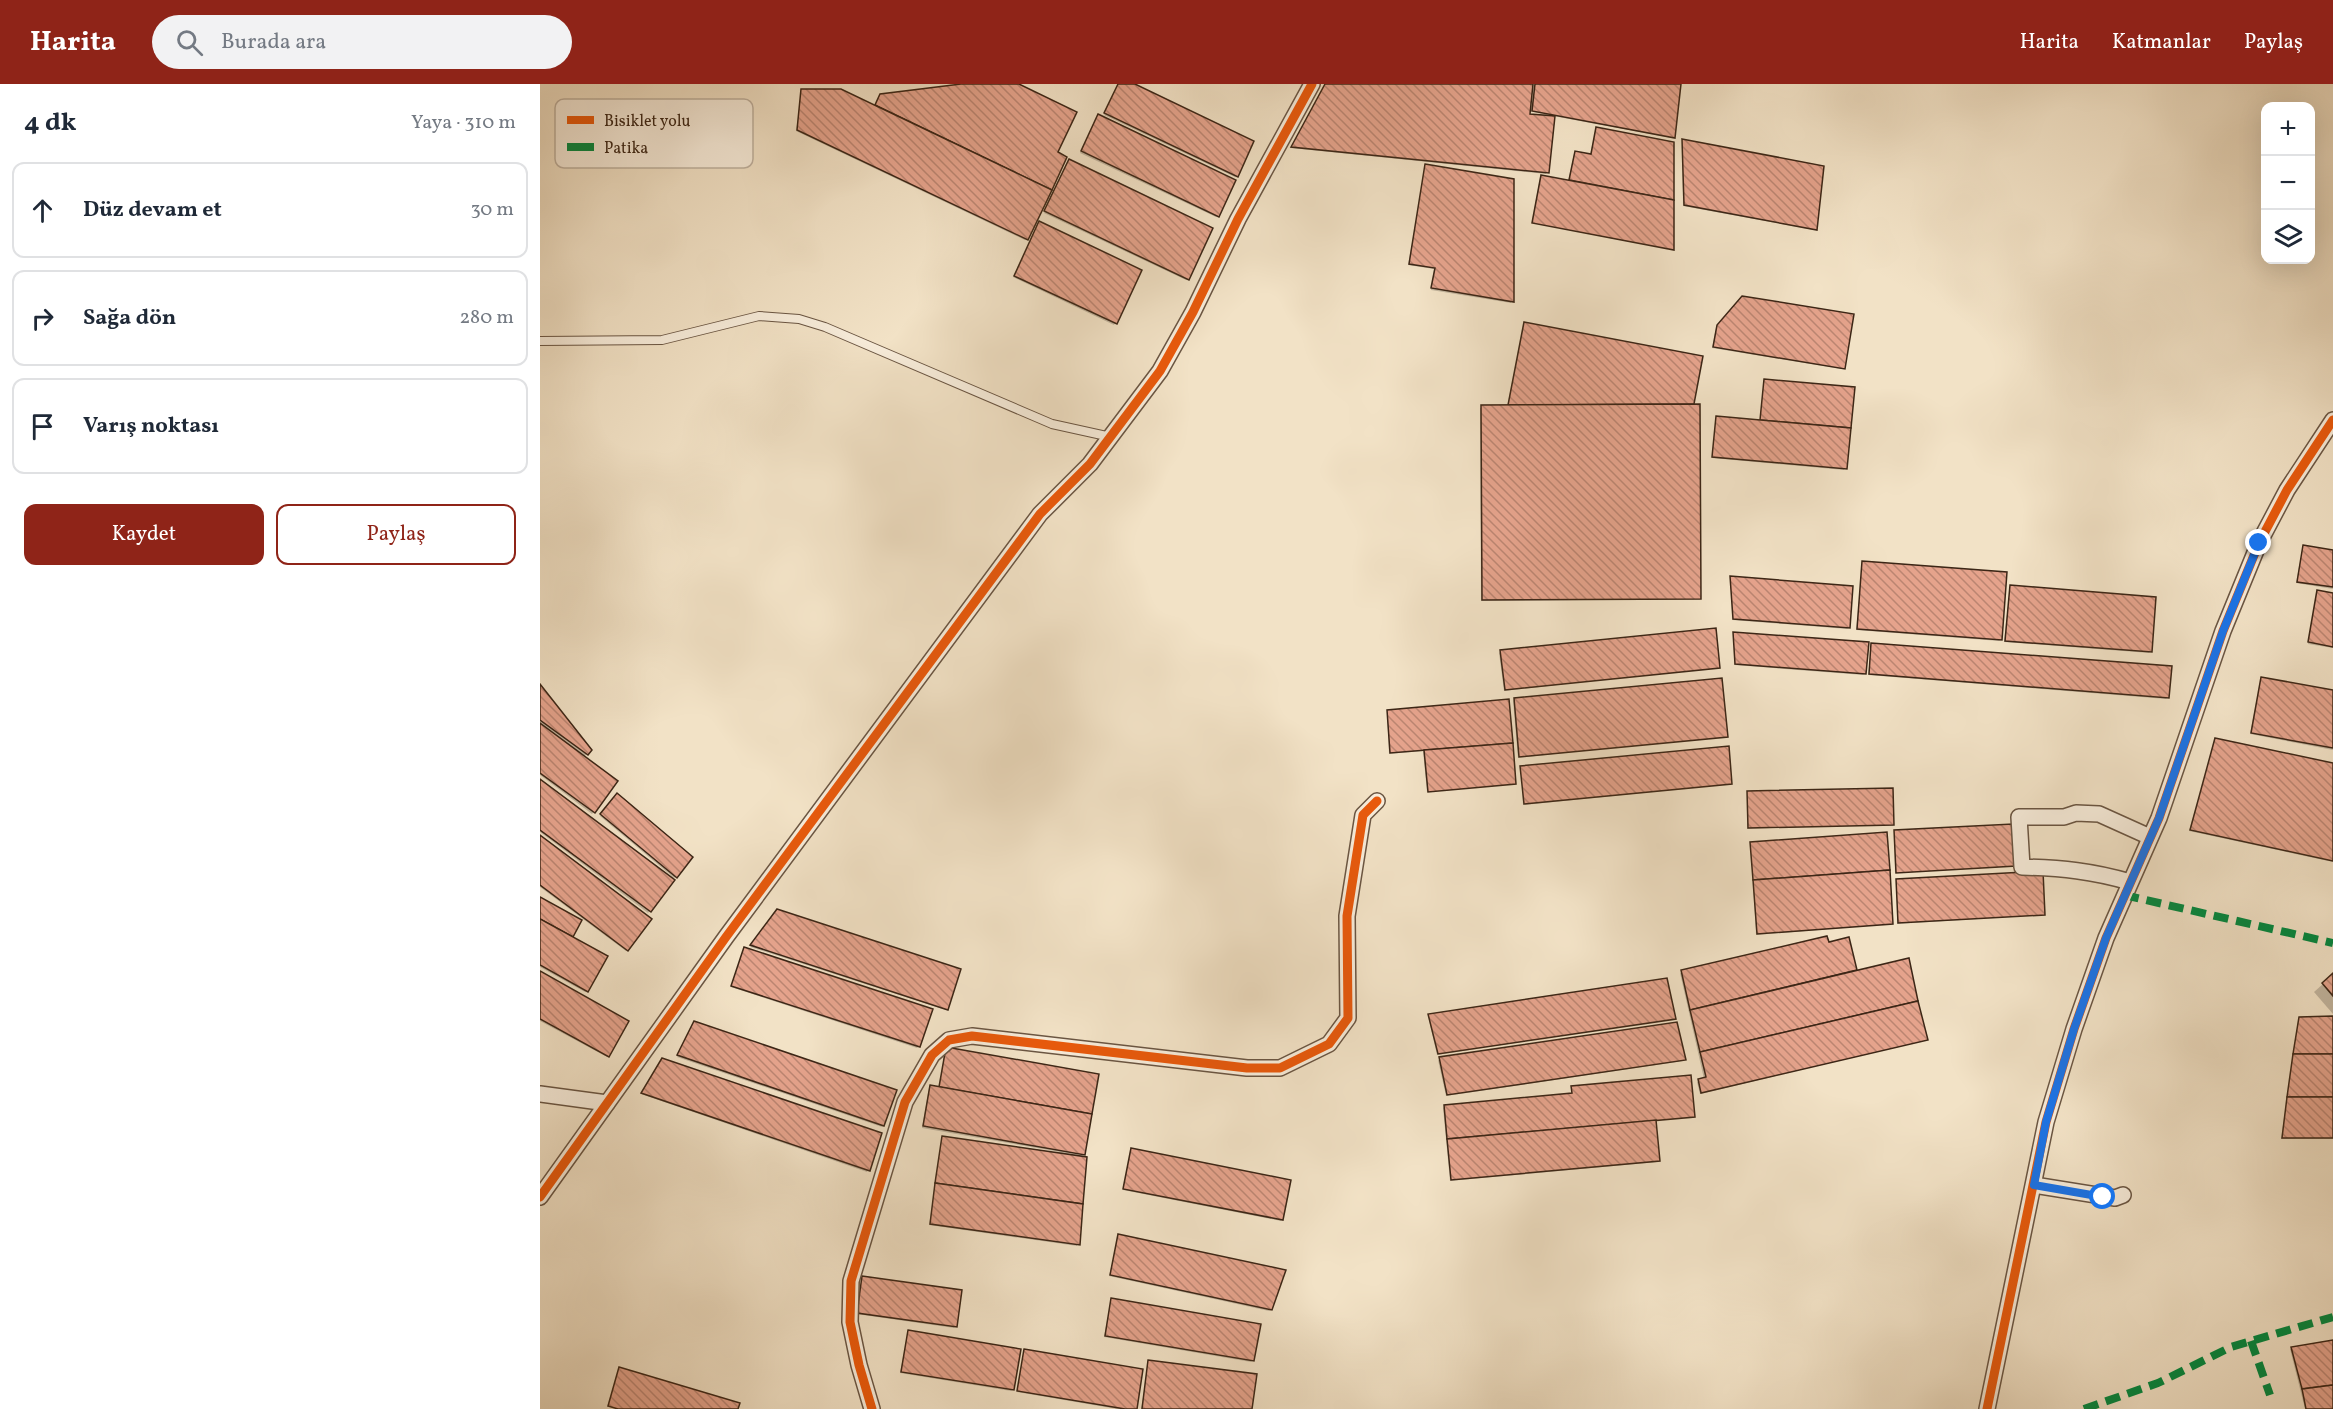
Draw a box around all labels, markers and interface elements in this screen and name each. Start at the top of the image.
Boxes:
search box [152,15,572,69]
text: Harita [30,23,116,62]
icon: search [173,26,206,59]
text: Burada ara [221,27,326,58]
text: Harita [2020,28,2079,57]
text: Katmanlar [2112,28,2211,57]
text: Paylaş [2244,28,2303,57]
legend [555,99,753,168]
map controls [2261,102,2315,264]
button: + [2261,102,2315,156]
text: 4 dk [24,105,77,141]
text: Yaya · 310 m [411,109,516,137]
text: Bisiklet yolu [604,111,691,133]
text: Patika [604,138,648,160]
button: − [2261,156,2315,210]
icon: ahead [26,194,59,227]
text: Düz devam et [83,195,222,226]
text: 30 m [470,196,514,224]
button: layers [2261,210,2315,264]
icon: right [26,302,59,335]
text: Sağa dön [83,303,176,334]
text: 280 m [459,304,514,332]
icon: arrive [26,410,59,443]
text: Varış noktası [83,411,219,442]
button: Kaydet [24,504,264,565]
button: Paylaş [276,504,516,565]
route end [2245,529,2271,555]
route start [2089,1183,2115,1209]

